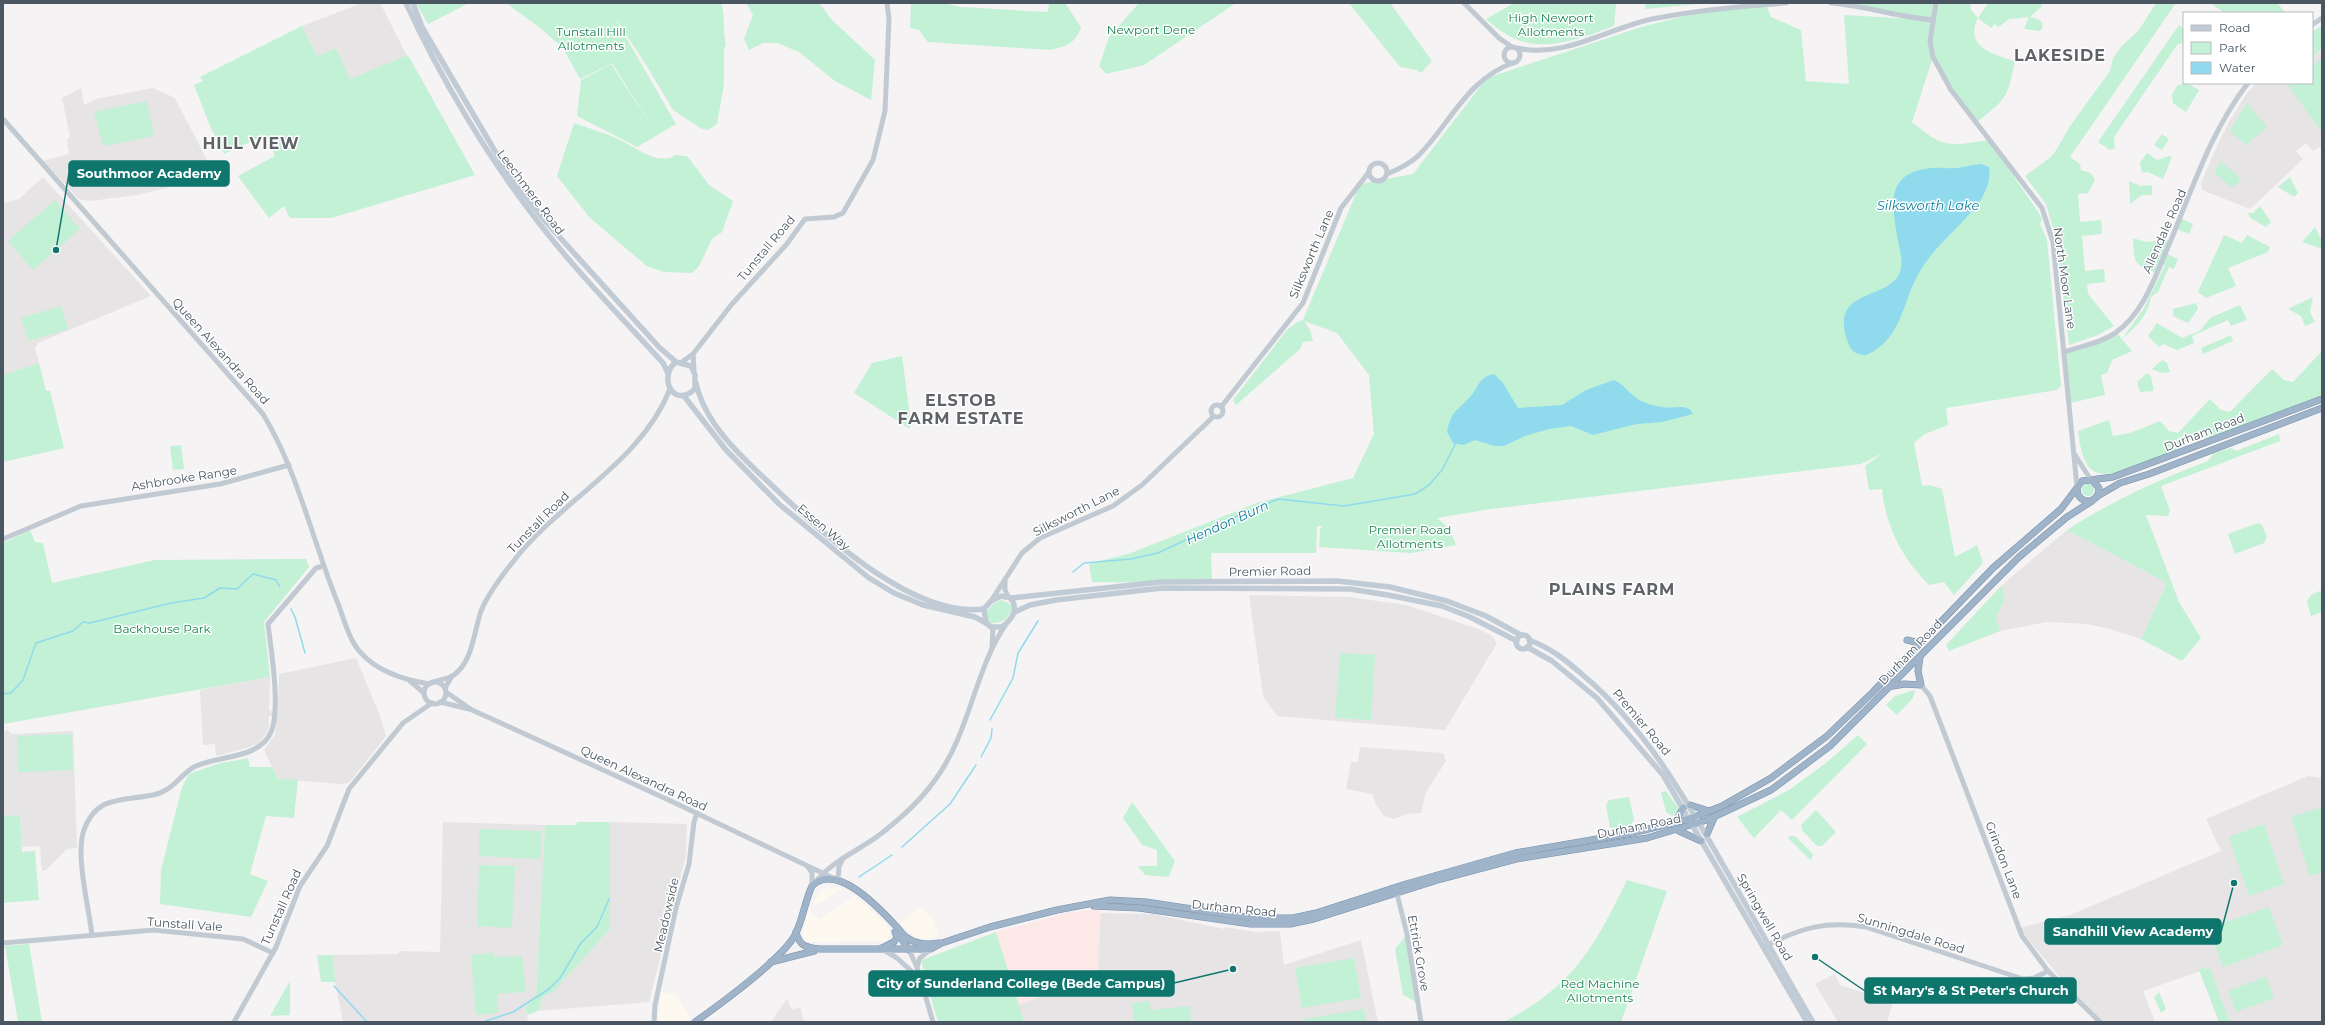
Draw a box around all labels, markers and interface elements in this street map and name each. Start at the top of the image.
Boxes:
park label: High Newport Allotments [1508,10,1594,39]
legend [2183,12,2313,84]
text: Road [2219,20,2250,35]
park label: Newport Dene [1107,22,1195,37]
park label: Tunstall Hill Allotments [556,24,626,53]
text: Park [2219,40,2247,55]
district label: LAKESIDE [2014,46,2106,65]
text: Water [2219,60,2256,75]
district label: HILL VIEW [202,134,300,153]
street label: Leechmere Road [494,146,568,238]
callout: Southmoor Academy [69,161,229,186]
text: Southmoor Academy [77,165,221,181]
street label: Allendale Road [2139,187,2189,275]
water label: Silksworth Lake [1877,197,1979,213]
street label: Silksworth Lane [1286,207,1336,301]
street label: Tunstall Road [734,212,798,284]
street label: North Moor Lane [2050,226,2080,330]
street label: Queen Alexandra Road [169,295,273,407]
district label: ELSTOB FARM ESTATE [897,391,1025,428]
street label: Durham Road [2162,410,2246,454]
street label: Ashbrooke Range [130,462,238,494]
street label: Silksworth Lane [1030,483,1122,539]
street label: Tunstall Road [504,488,572,556]
water label: Hendon Burn [1183,497,1271,547]
street label: Essen Way [795,501,854,554]
park label: Premier Road Allotments [1369,522,1451,551]
street label: Premier Road [1228,563,1312,579]
district label: PLAINS FARM [1549,580,1675,599]
street label: Durham Road [1875,616,1945,688]
park label: Backhouse Park [113,621,211,636]
street label: Premier Road [1610,685,1674,759]
street label: Queen Alexandra Road [578,742,710,814]
street label: Durham Road [1596,811,1682,841]
street label: Grindon Lane [1982,819,2026,901]
street label: Tunstall Road [258,867,304,947]
street label: Springwell Road [1734,871,1796,963]
street label: Meadowside [650,876,682,954]
street label: Durham Road [1191,896,1277,920]
street label: Sunningdale Road [1856,910,1966,956]
street label: Tunstall Vale [147,914,223,934]
street label: Ettrick Grove [1405,914,1433,992]
callout: Sandhill View Academy [2045,919,2221,944]
text: Sandhill View Academy [2053,923,2213,939]
callout: City of Sunderland College (Bede Campus) [869,971,1174,996]
text: City of Sunderland College (Bede Campus) [877,975,1165,991]
park label: Red Machine Allotments [1560,976,1640,1005]
callout: St Mary's & St Peter's Church [1865,978,2076,1003]
text: St Mary's & St Peter's Church [1873,982,2069,998]

